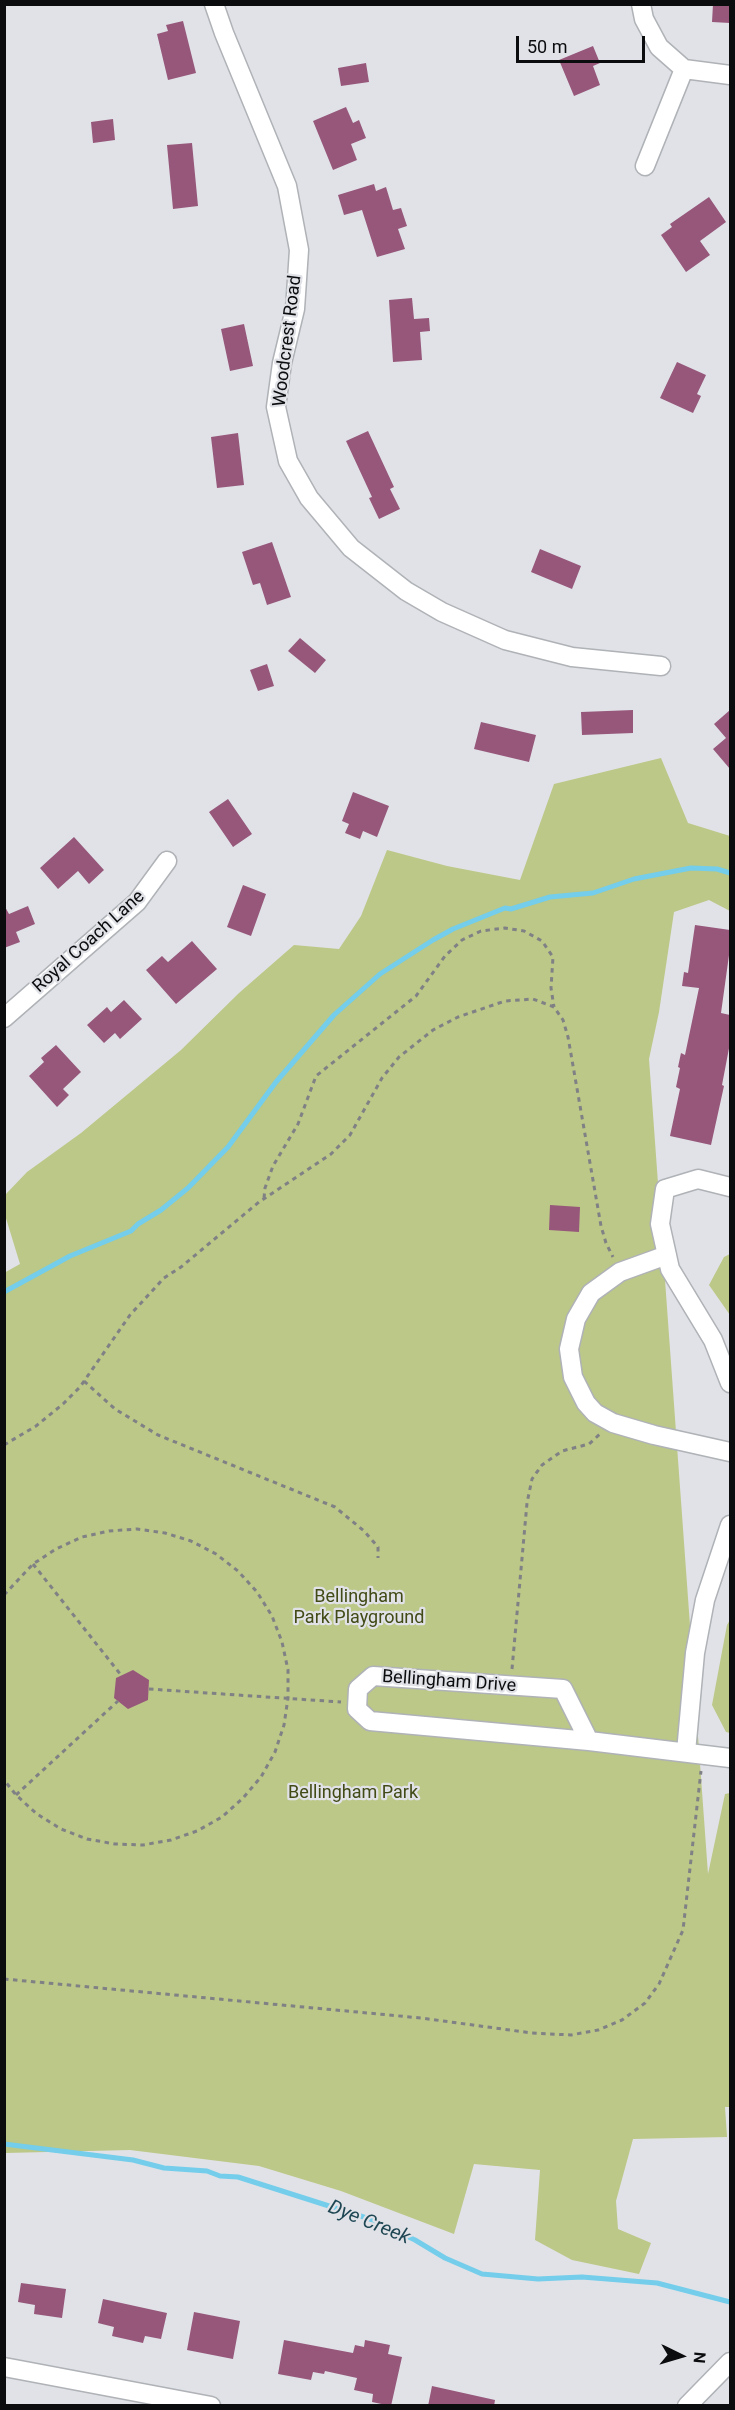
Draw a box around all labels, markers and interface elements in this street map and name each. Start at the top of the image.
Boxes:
scale bar [519,24,648,62]
text: 50 m [527,36,567,57]
street label: Woodcrest Road [269,274,307,408]
street label: Royal Coach Lane [29,886,149,998]
park label: Bellingham Park Playground [294,1586,424,1628]
street label: Bellingham Drive [381,1667,517,1697]
park label: Bellingham Park [288,1782,418,1804]
water label: Dye Creek [324,2196,414,2250]
north arrow [651,2326,711,2386]
text: N [689,2351,709,2364]

